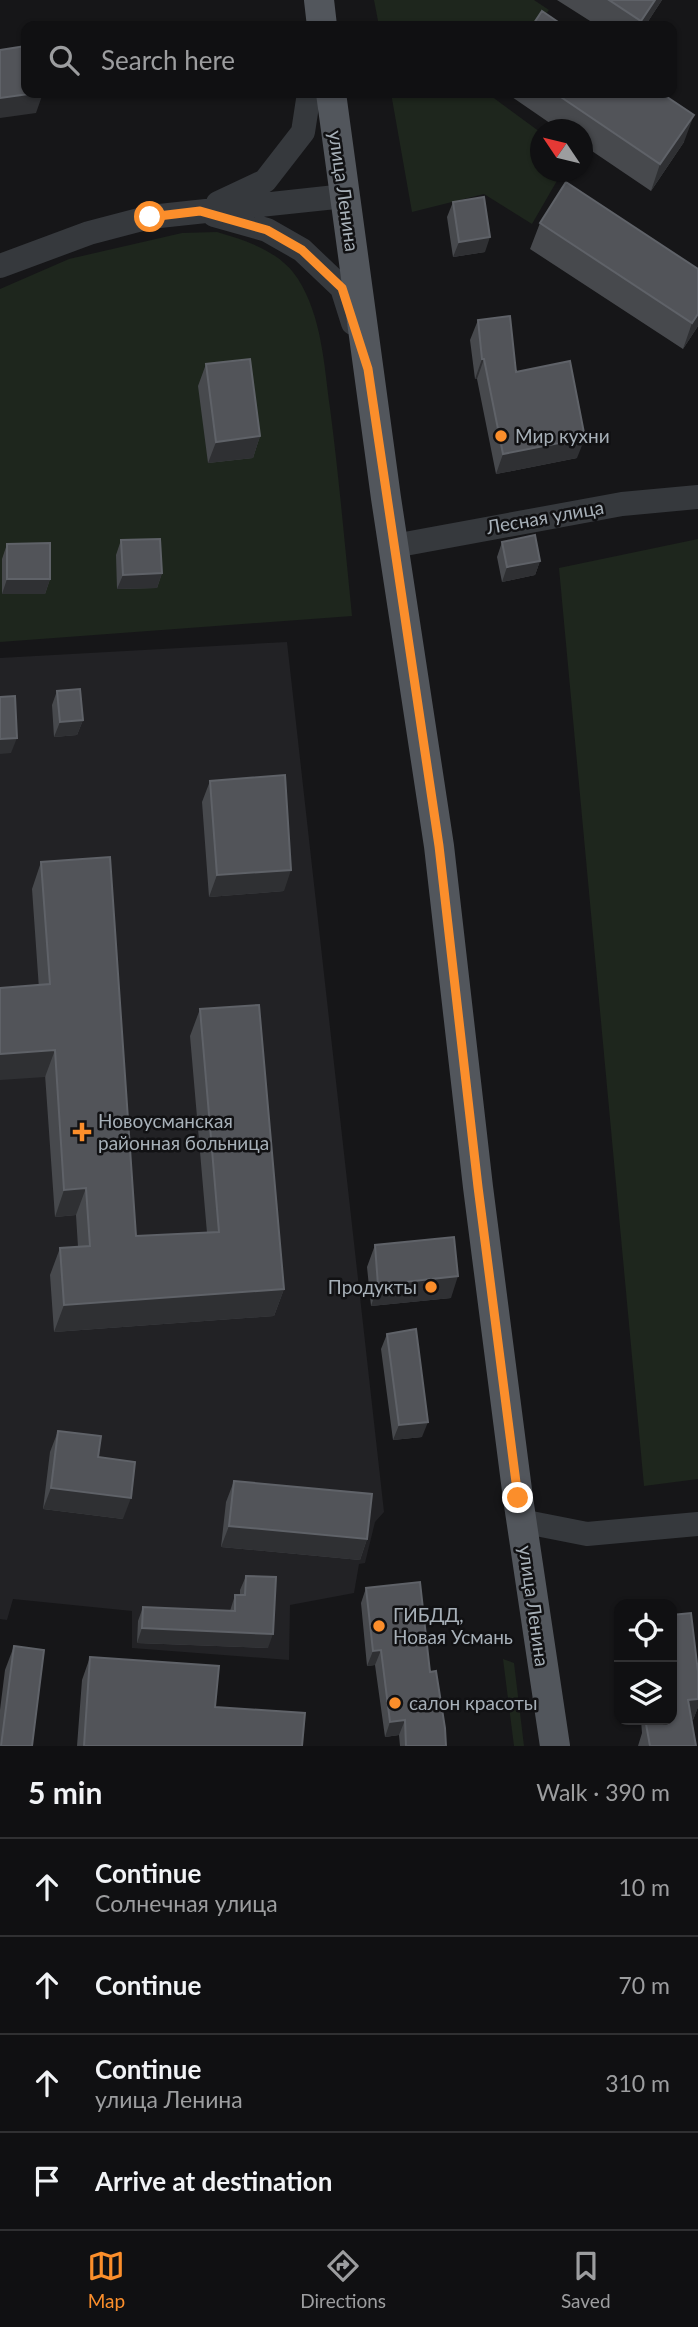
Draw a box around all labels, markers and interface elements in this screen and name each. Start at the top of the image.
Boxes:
search box [21,21,677,98]
icon: search [45,41,83,79]
text: Search here [101,44,235,76]
north arrow [530,119,593,182]
street label: улица Ленина [325,129,364,253]
route start [134,201,165,232]
place label: Мир кухни [515,424,610,447]
marker: Мир кухни [493,428,509,444]
street label: Лесная улица [483,495,605,538]
place label: Новоусманская районная больница [98,1109,269,1154]
marker: Новоусманская районная больница [72,1122,92,1142]
place label: Продукты [328,1275,417,1298]
marker: Продукты [423,1279,439,1295]
route end [502,1482,533,1513]
street label: улица Ленина [515,1544,554,1668]
map controls [614,1599,677,1725]
button: locate [614,1599,677,1662]
place label: ГИБДД, Новая Усмань [393,1603,513,1648]
marker: ГИБДД, Новая Усмань [371,1618,387,1634]
button: layers [614,1662,677,1725]
place label: салон красоты [409,1691,537,1714]
marker: салон красоты [387,1695,403,1711]
text: 5 min [28,1774,102,1810]
text: Walk · 390 m [536,1778,670,1806]
text: Continue [95,1857,201,1889]
icon: ahead [28,1868,66,1906]
text: 10 m [619,1873,670,1901]
text: Солнечная улица [95,1889,278,1917]
icon: ahead [28,1966,66,2004]
text: Continue [95,1969,201,2001]
text: 70 m [619,1971,670,1999]
text: Continue [95,2053,201,2085]
icon: ahead [28,2064,66,2102]
text: 310 m [605,2069,670,2097]
text: улица Ленина [95,2085,243,2113]
icon: arrive [28,2162,66,2200]
text: Arrive at destination [95,2165,332,2197]
tab: Map [87,2247,125,2312]
tab: Directions [300,2247,386,2312]
tab: Saved [561,2247,611,2312]

